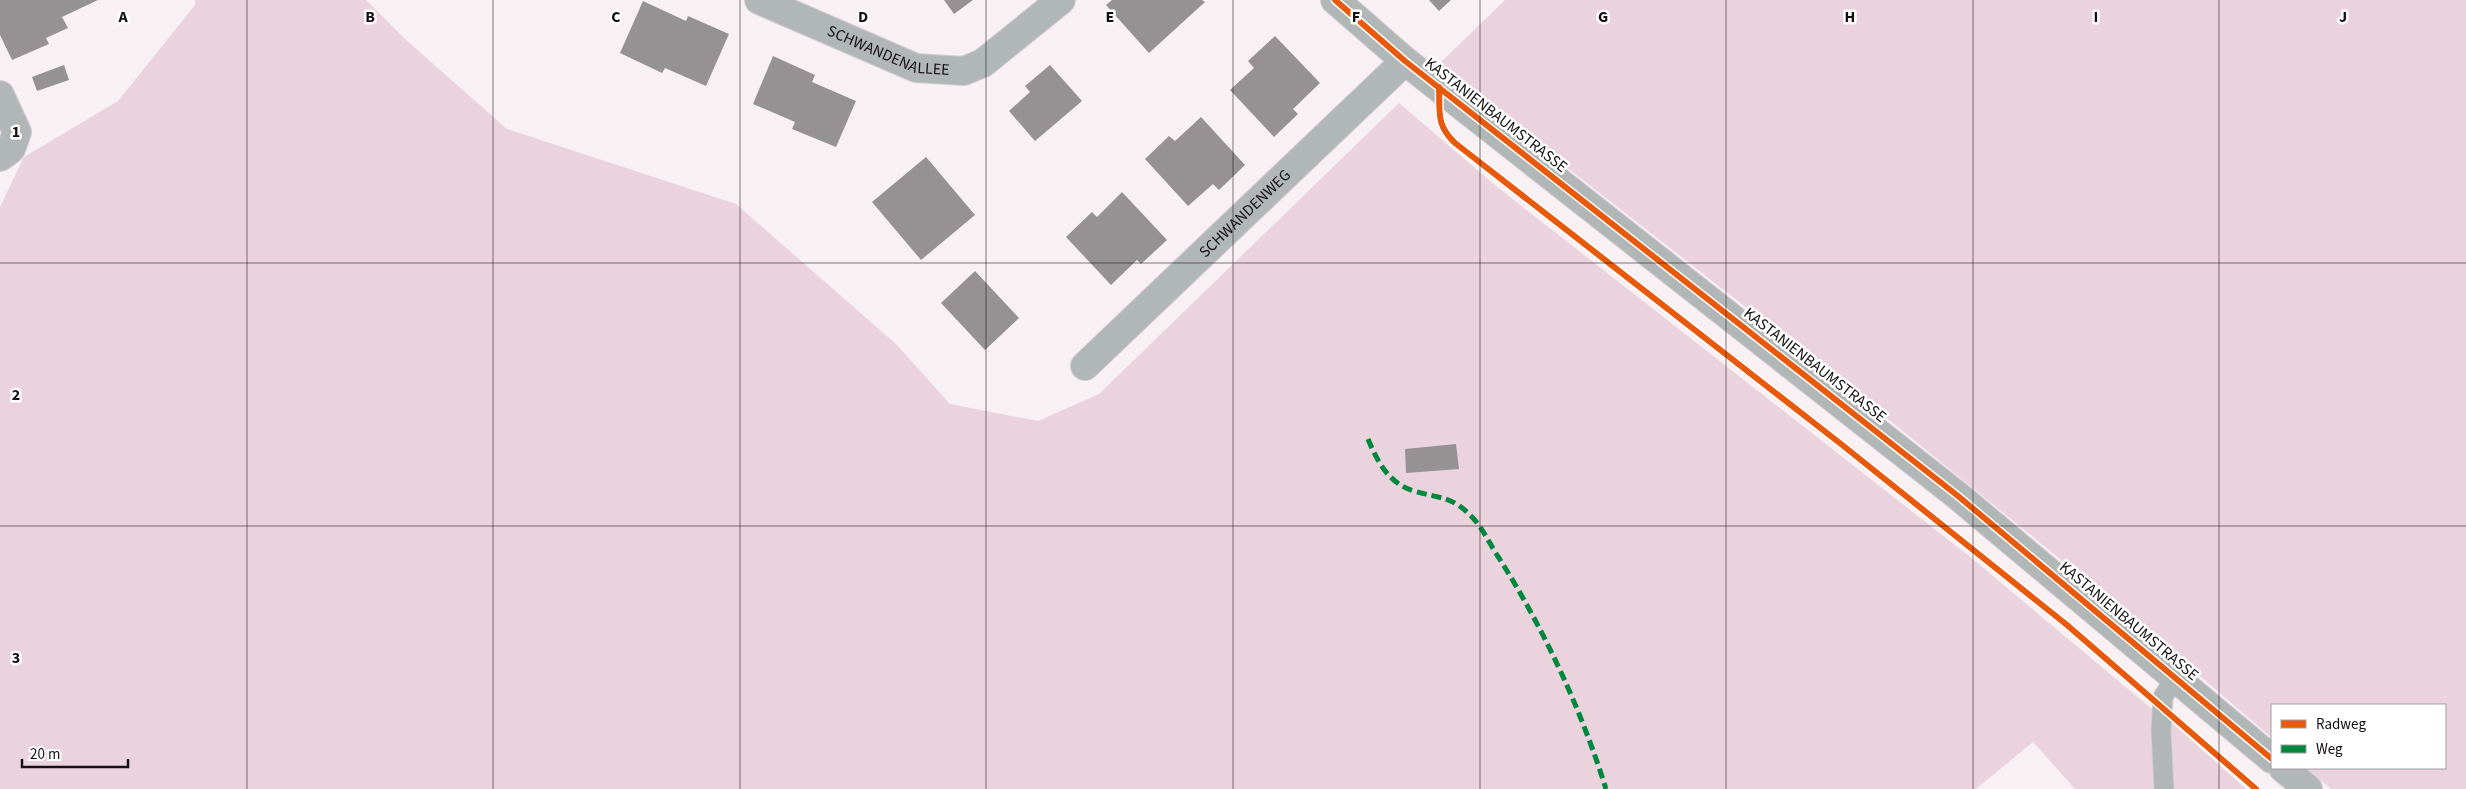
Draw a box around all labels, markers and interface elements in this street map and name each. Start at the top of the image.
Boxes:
text: A [117,6,128,28]
text: B [365,6,375,28]
text: C [611,6,621,28]
text: D [858,6,868,28]
text: E [1106,6,1114,28]
text: F [1352,6,1360,28]
text: G [1598,6,1608,28]
text: H [1845,6,1855,28]
text: I [2094,6,2098,28]
text: J [2339,6,2347,28]
street label: SCHWANDENALLEE [824,20,950,81]
street label: KASTANIENBAUMSTRASSE [1420,52,1572,178]
text: 1 [12,121,20,143]
street label: SCHWANDENWEG [1194,164,1296,263]
street label: KASTANIENBAUMSTRASSE [1739,302,1891,428]
text: 2 [12,384,20,406]
street label: KASTANIENBAUMSTRASSE [2055,556,2203,686]
text: 3 [12,647,20,669]
legend [2271,704,2446,769]
text: Radweg [2316,714,2366,735]
scale bar [22,736,129,768]
text: Weg [2316,739,2343,760]
text: 20 m [30,744,60,765]

